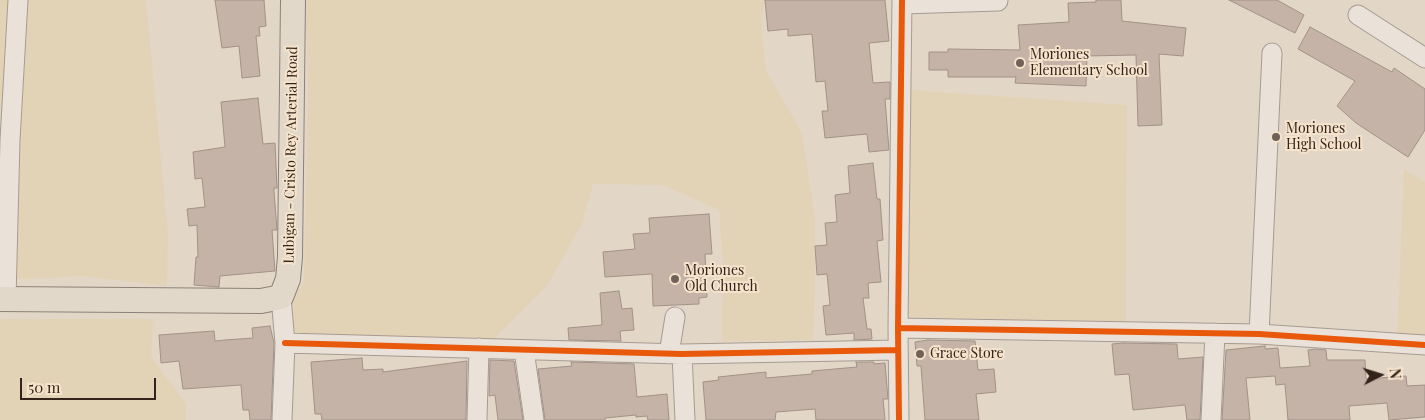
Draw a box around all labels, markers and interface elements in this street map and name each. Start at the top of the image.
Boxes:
street label: Lubigan - Cristo Rey Arterial Road [281,46,301,264]
place label: Moriones Elementary School [1030,47,1148,80]
marker: Moriones Elementary School [1014,57,1026,69]
place label: Moriones High School [1286,121,1362,154]
marker: Moriones High School [1270,131,1282,143]
place label: Moriones Old Church [685,263,758,296]
marker: Moriones Old Church [669,273,681,285]
place label: Grace Store [930,346,1004,362]
marker: Grace Store [914,348,926,360]
north arrow [1355,350,1405,400]
scale bar [22,368,159,400]
text: N [1386,368,1405,380]
text: 50 m [28,377,60,397]

